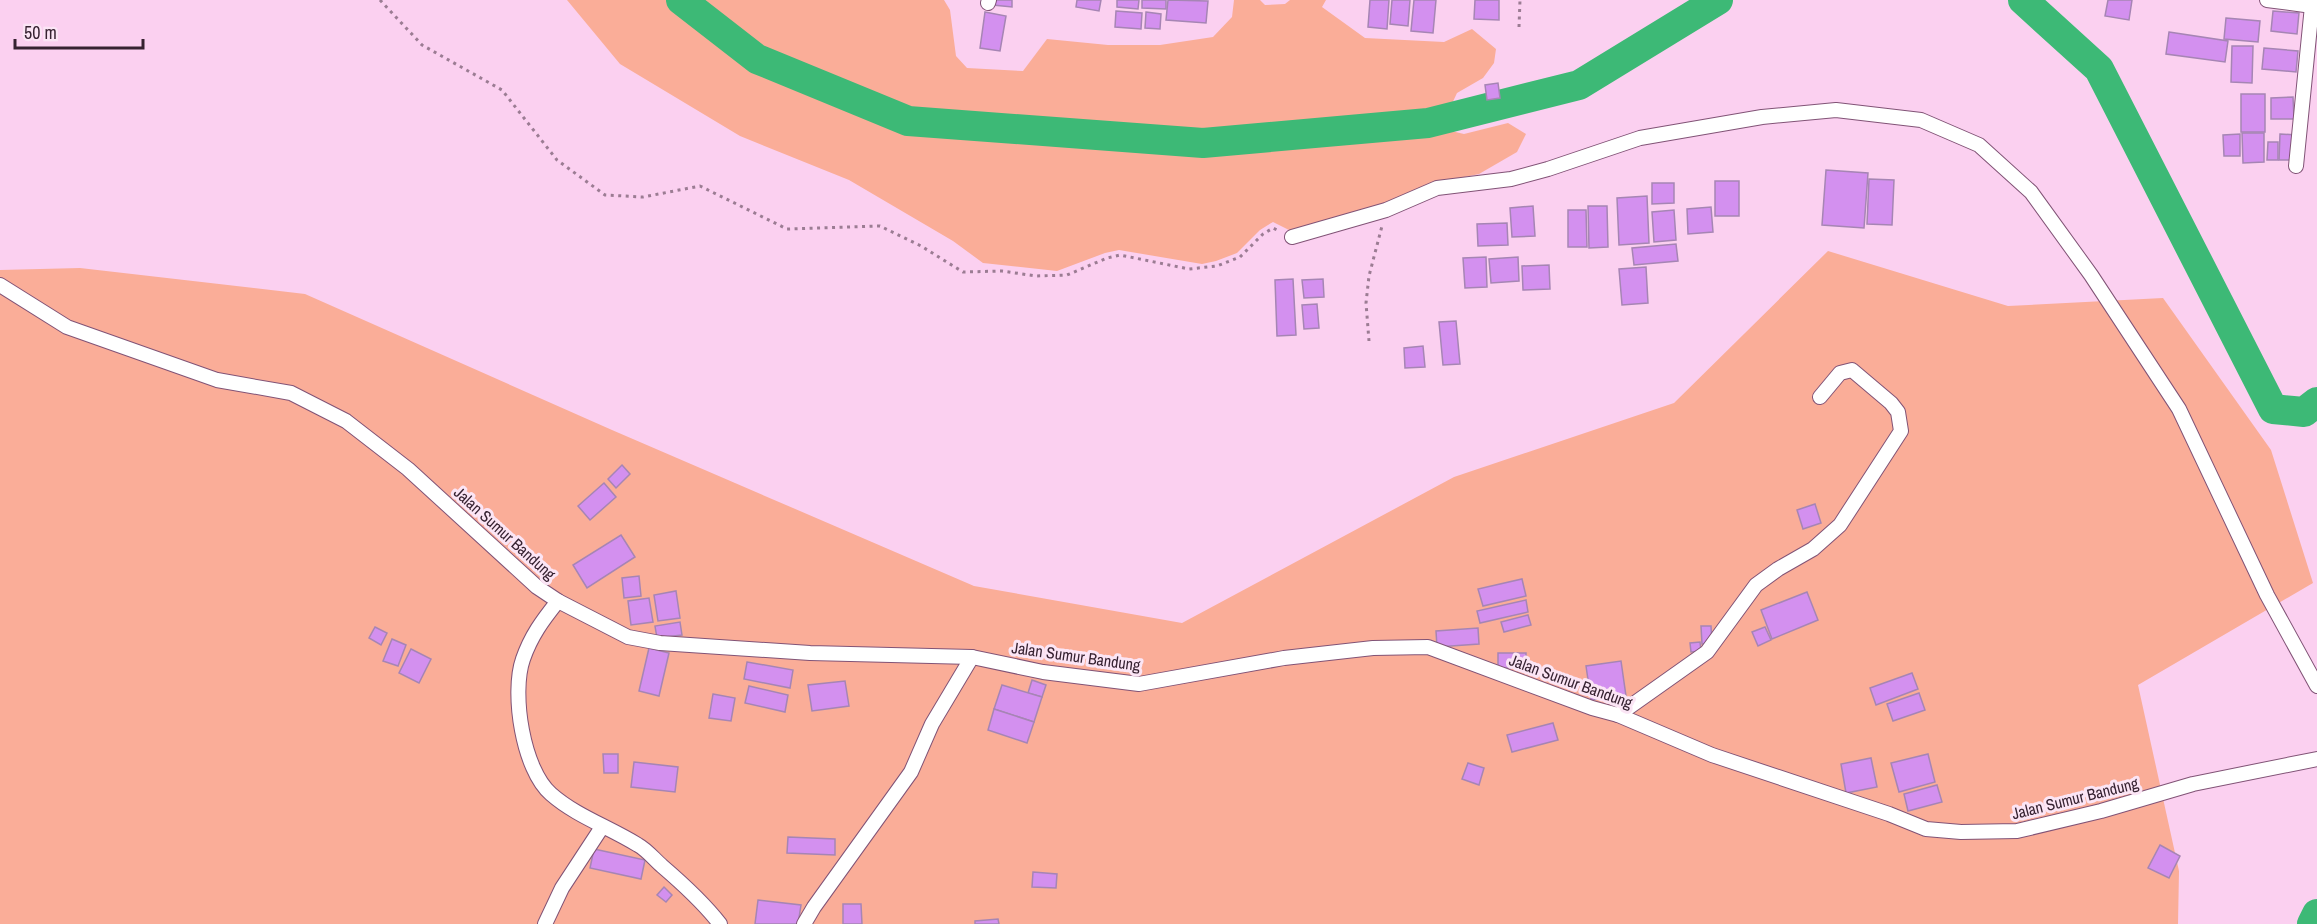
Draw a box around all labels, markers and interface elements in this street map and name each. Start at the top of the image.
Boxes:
scale bar [15,12,142,50]
text: 50 m [24,20,57,45]
street label: Jalan Sumur Bandung [449,481,561,585]
street label: Jalan Sumur Bandung [1010,636,1143,676]
street label: Jalan Sumur Bandung [1506,648,1636,714]
street label: Jalan Sumur Bandung [2009,771,2141,824]

